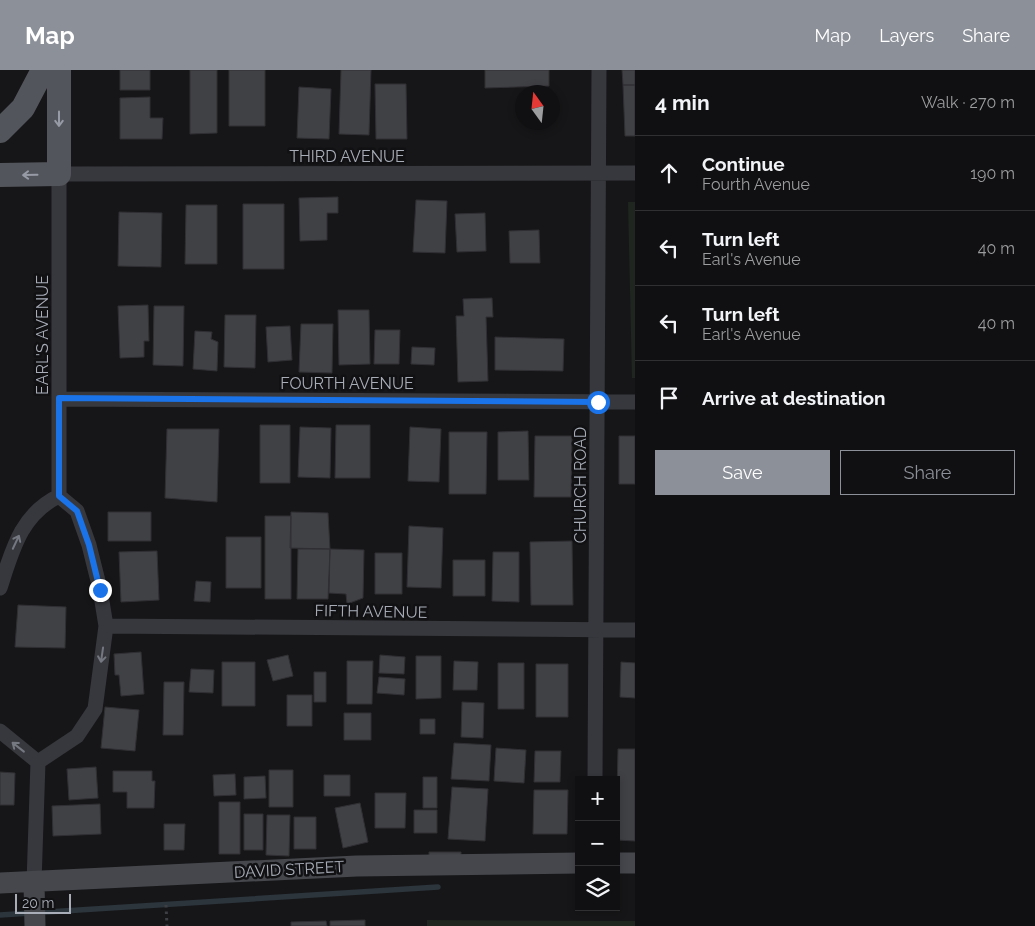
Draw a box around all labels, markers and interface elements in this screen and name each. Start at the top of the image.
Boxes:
text: Map [25,21,75,50]
text: Map [815,25,851,46]
text: Layers [879,25,934,46]
text: Share [962,25,1010,46]
north arrow [515,85,560,130]
text: 4 min [655,90,710,115]
text: Walk · 270 m [921,93,1015,112]
one-way arrow [54,110,64,126]
street label: THIRD AVENUE [289,147,405,166]
text: Continue [702,153,785,175]
icon: ahead [655,159,683,187]
text: 190 m [970,164,1015,183]
one-way arrow [22,170,38,180]
text: Fourth Avenue [702,175,810,194]
text: Turn left [702,228,779,250]
icon: left [655,234,683,262]
text: 40 m [978,239,1015,258]
text: Earl's Avenue [702,250,801,269]
street label: EARL'S AVENUE [33,275,52,395]
text: Turn left [702,303,779,325]
icon: left [655,309,683,337]
text: 40 m [978,314,1015,333]
text: Earl's Avenue [702,325,801,344]
street label: FOURTH AVENUE [280,374,414,393]
icon: arrive [655,384,683,412]
text: Arrive at destination [702,387,886,409]
route start [587,391,610,414]
street label: CHURCH ROAD [571,427,590,543]
button: Save [655,450,830,495]
button: Share [840,450,1015,495]
one-way arrow [12,535,22,550]
route end [89,579,112,602]
street label: FIFTH AVENUE [315,601,428,622]
one-way arrow [97,646,107,662]
one-way arrow [12,742,25,753]
map controls [575,776,620,911]
button: + [575,776,620,821]
button: − [575,821,620,866]
street label: DAVID STREET [233,857,345,882]
button: layers [575,866,620,911]
scale bar [15,891,71,914]
text: 20 m [22,895,54,911]

